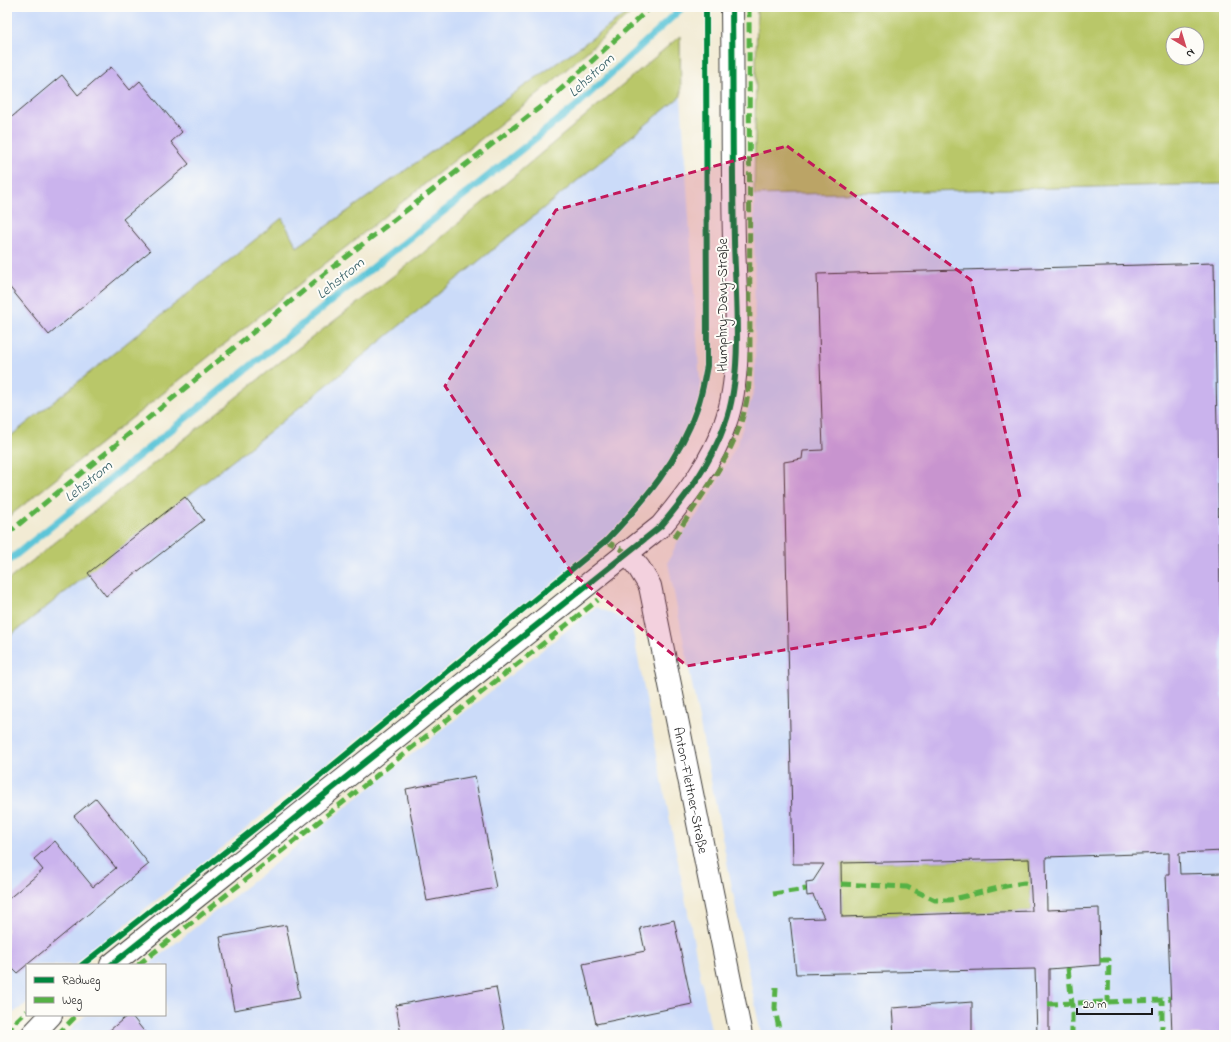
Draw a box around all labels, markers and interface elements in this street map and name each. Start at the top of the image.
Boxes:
north arrow [1165,26,1205,66]
text: N [1183,44,1198,62]
water label: Lehstrom [564,48,620,103]
street label: Humphry-Davy-Straße [713,237,735,372]
water label: Lehstrom [312,252,370,305]
water label: Lehstrom [60,455,118,508]
street label: Anton-Flettner-Straße [667,725,713,856]
legend [26,964,166,1016]
text: Radweg [62,972,101,991]
scale bar [1077,990,1152,1016]
text: Weg [62,992,82,1011]
text: 20 m [1083,996,1106,1014]

